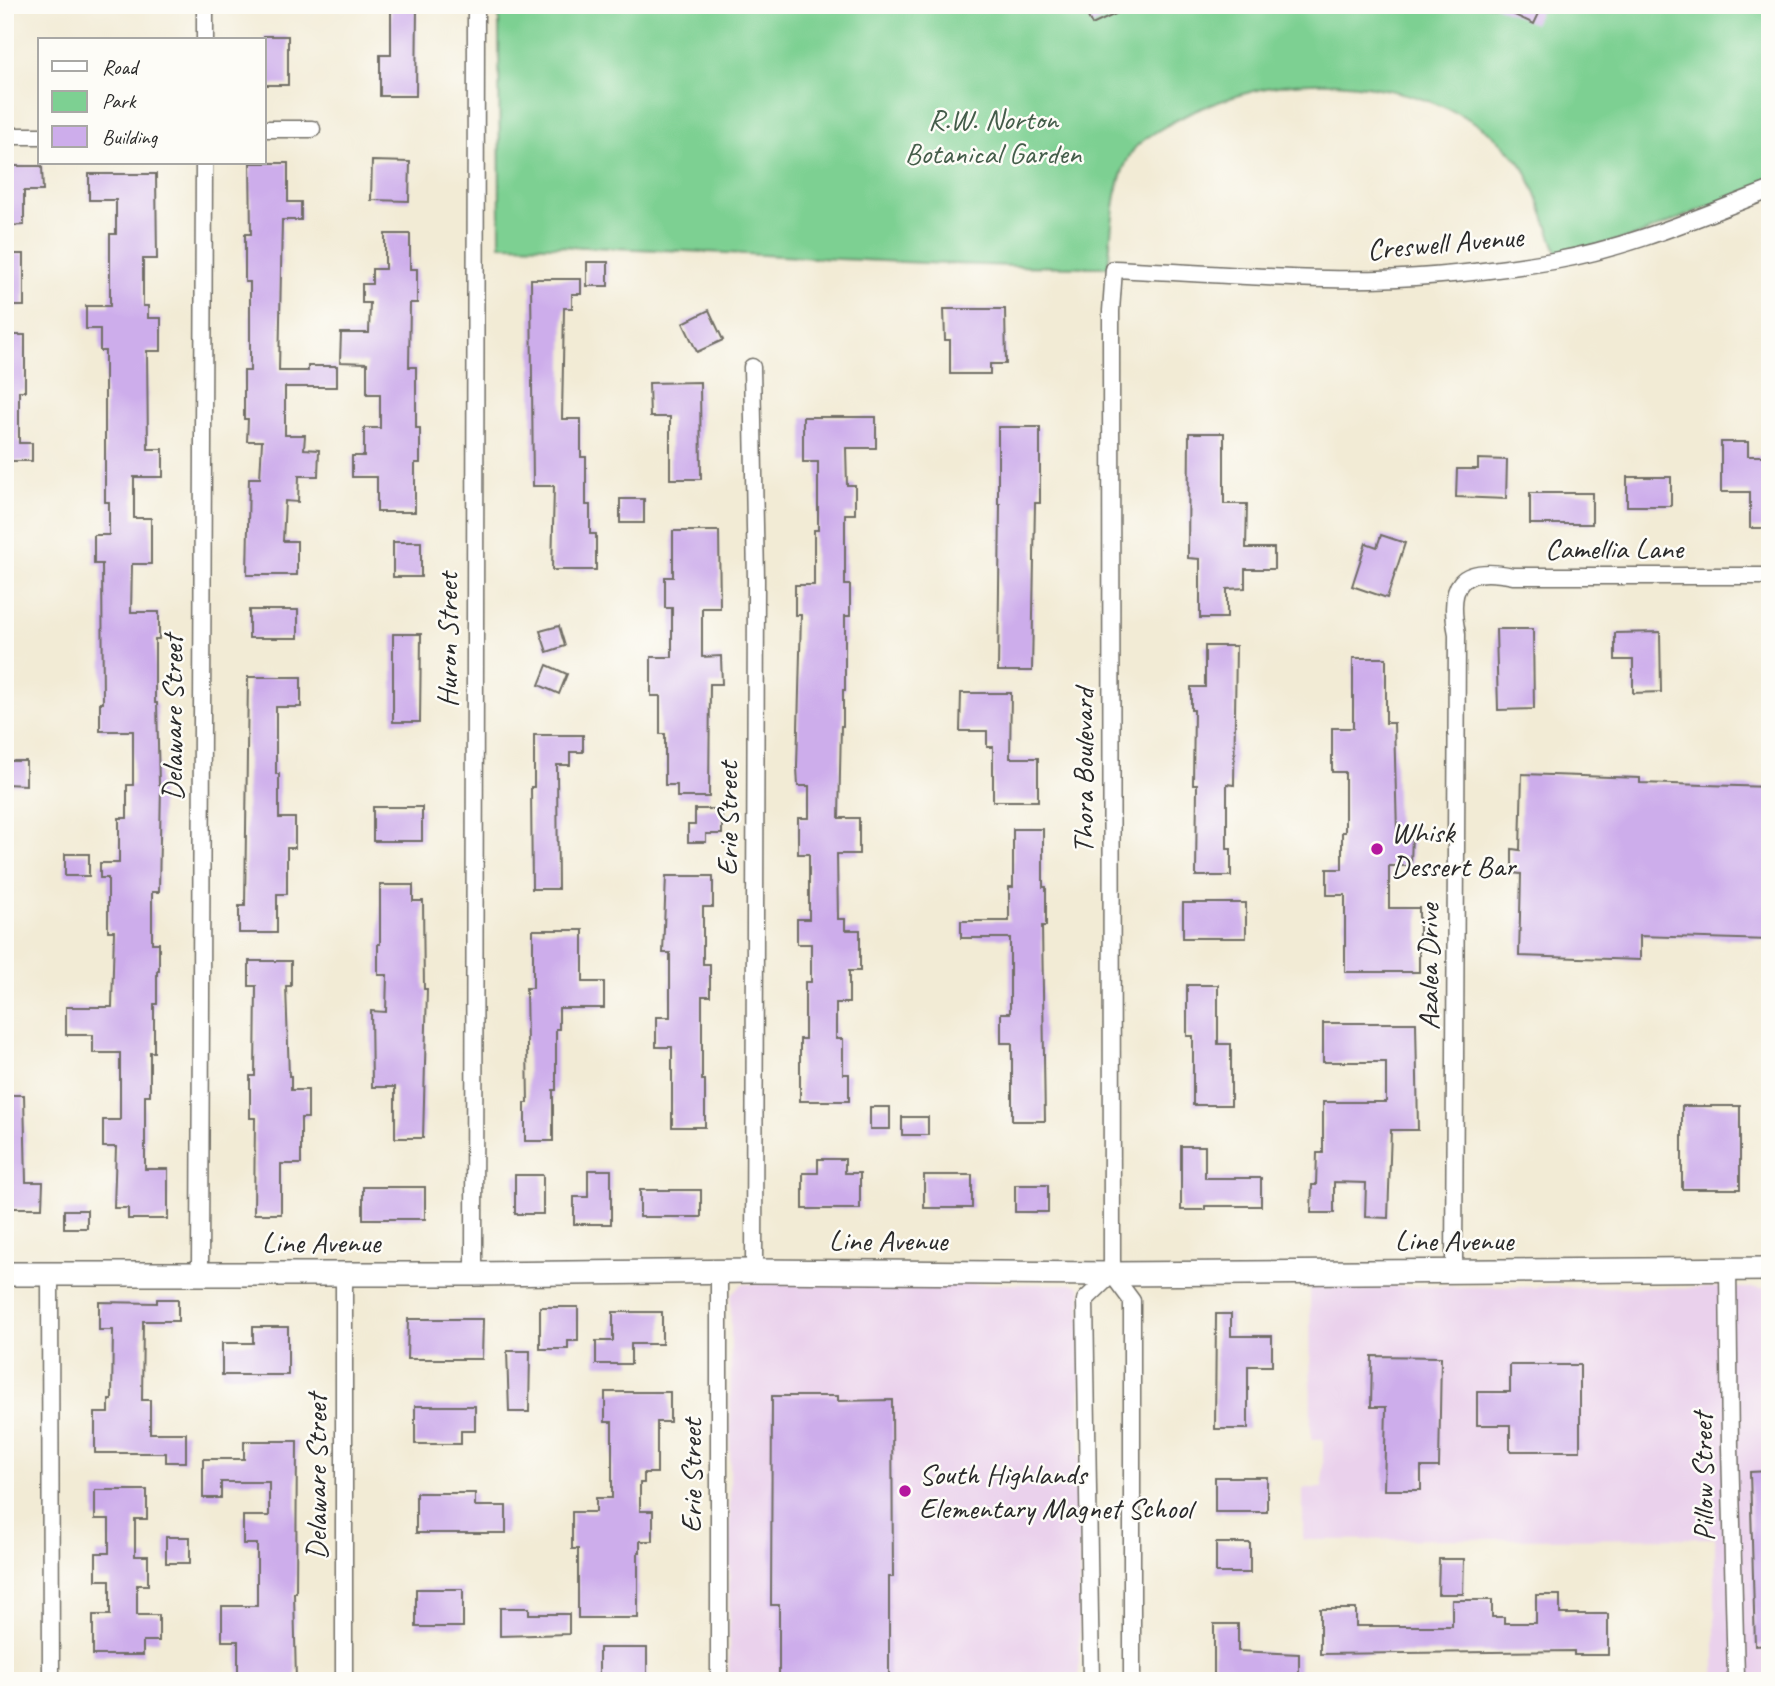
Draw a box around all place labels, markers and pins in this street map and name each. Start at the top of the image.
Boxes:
place label: Whisk Dessert Bar [1391,813,1517,885]
marker: Whisk Dessert Bar [1369,841,1385,857]
place label: South Highlands Elementary Magnet School [919,1455,1197,1527]
marker: South Highlands Elementary Magnet School [897,1483,913,1499]

